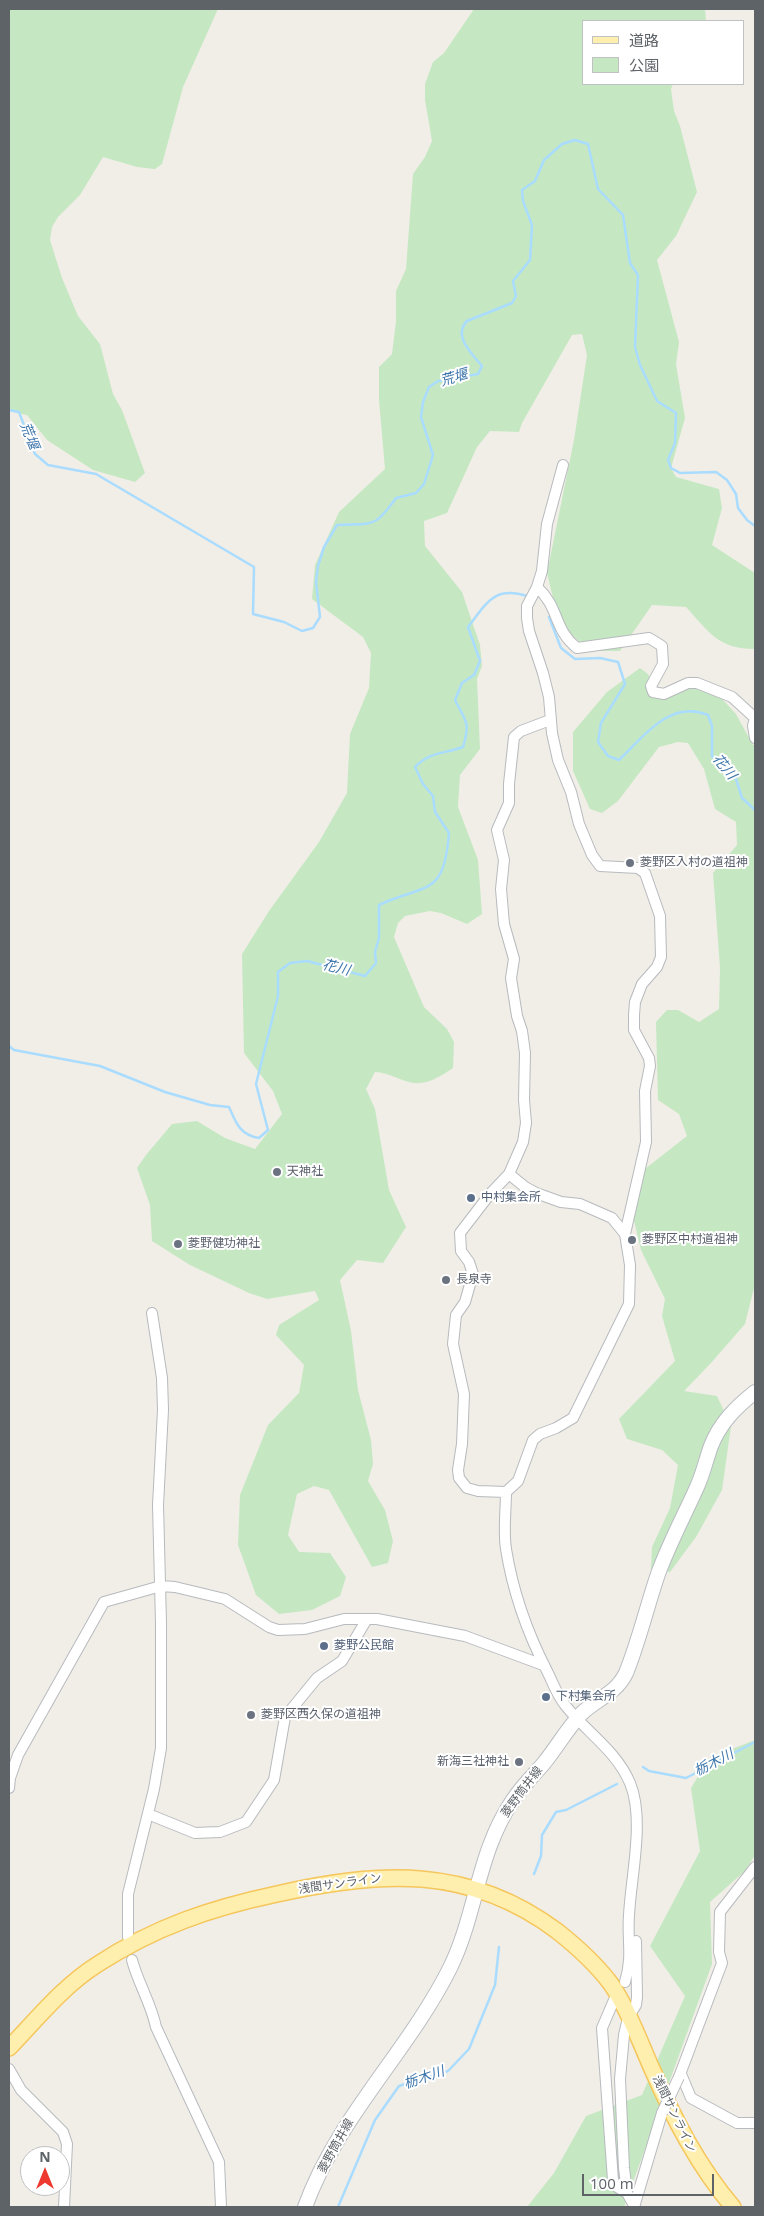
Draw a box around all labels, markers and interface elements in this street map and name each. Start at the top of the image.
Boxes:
legend [582,20,744,85]
text: 道路 [629,30,659,50]
text: 公園 [629,55,659,75]
water label: 荒堰 [438,366,470,390]
water label: 荒堰 [16,420,42,452]
water label: 花川 [709,751,739,783]
place label: 菱野区入村の道祖神 [640,856,748,870]
marker: 菱野区入村の道祖神 [624,857,636,869]
water label: 花川 [320,956,352,980]
place label: 天神社 [287,1165,323,1179]
marker: 天神社 [271,1166,283,1178]
place label: 中村集会所 [481,1191,541,1205]
marker: 中村集会所 [465,1192,477,1204]
place label: 菱野区中村道祖神 [642,1233,738,1247]
marker: 菱野区中村道祖神 [626,1234,638,1246]
place label: 菱野健功神社 [188,1237,260,1251]
marker: 菱野健功神社 [172,1238,184,1250]
place label: 長泉寺 [456,1273,492,1287]
marker: 長泉寺 [440,1274,452,1286]
place label: 菱野公民館 [334,1639,394,1653]
marker: 菱野公民館 [318,1640,330,1652]
place label: 下村集会所 [556,1690,616,1704]
marker: 下村集会所 [540,1691,552,1703]
place label: 菱野区西久保の道祖神 [261,1708,381,1722]
marker: 菱野区西久保の道祖神 [245,1709,257,1721]
water label: 栃木川 [691,1746,737,1780]
place label: 新海三社神社 [437,1755,509,1769]
marker: 新海三社神社 [513,1756,525,1768]
street label: 菱野筒井線 [498,1764,546,1820]
street label: 浅間サンライン [297,1871,383,1897]
water label: 栃木川 [401,2063,447,2093]
street label: 浅間サンライン [649,2073,699,2155]
street label: 菱野筒井線 [315,2116,357,2176]
north arrow [20,2146,70,2196]
text: N [39,2147,51,2166]
scale bar [584,2164,716,2196]
text: 100 m [590,2173,634,2193]

